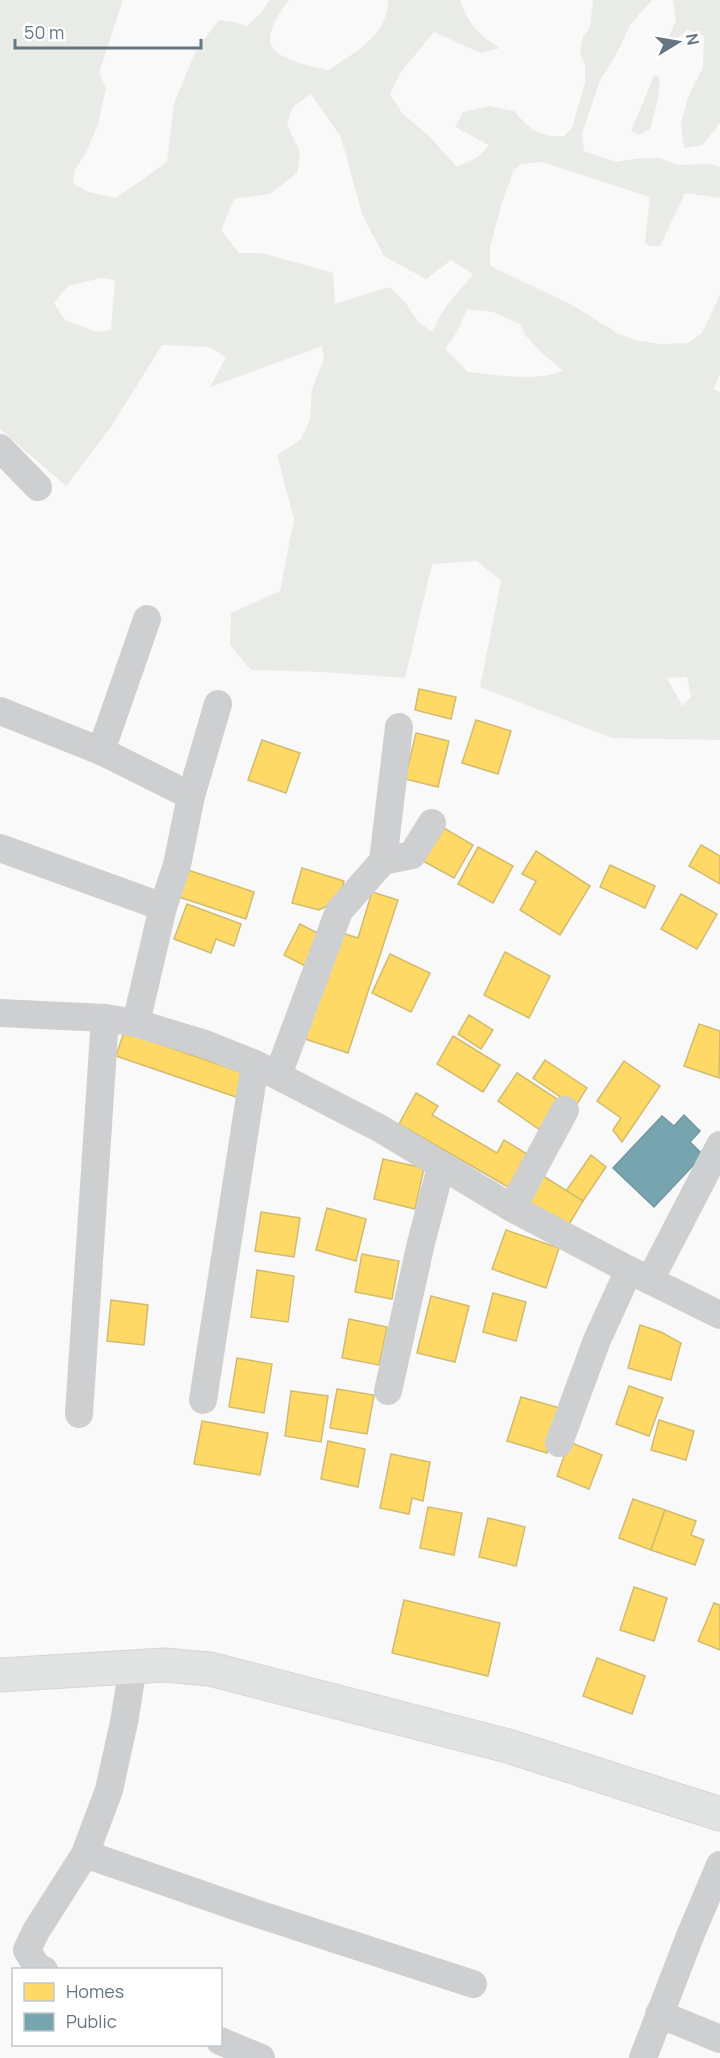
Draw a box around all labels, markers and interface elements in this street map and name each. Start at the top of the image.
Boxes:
scale bar [15,12,201,50]
north arrow [648,12,708,72]
text: 50 m [24,20,64,44]
text: N [681,31,705,47]
legend [12,1968,222,2046]
text: Homes [66,1979,124,2003]
text: Public [66,2009,117,2033]

